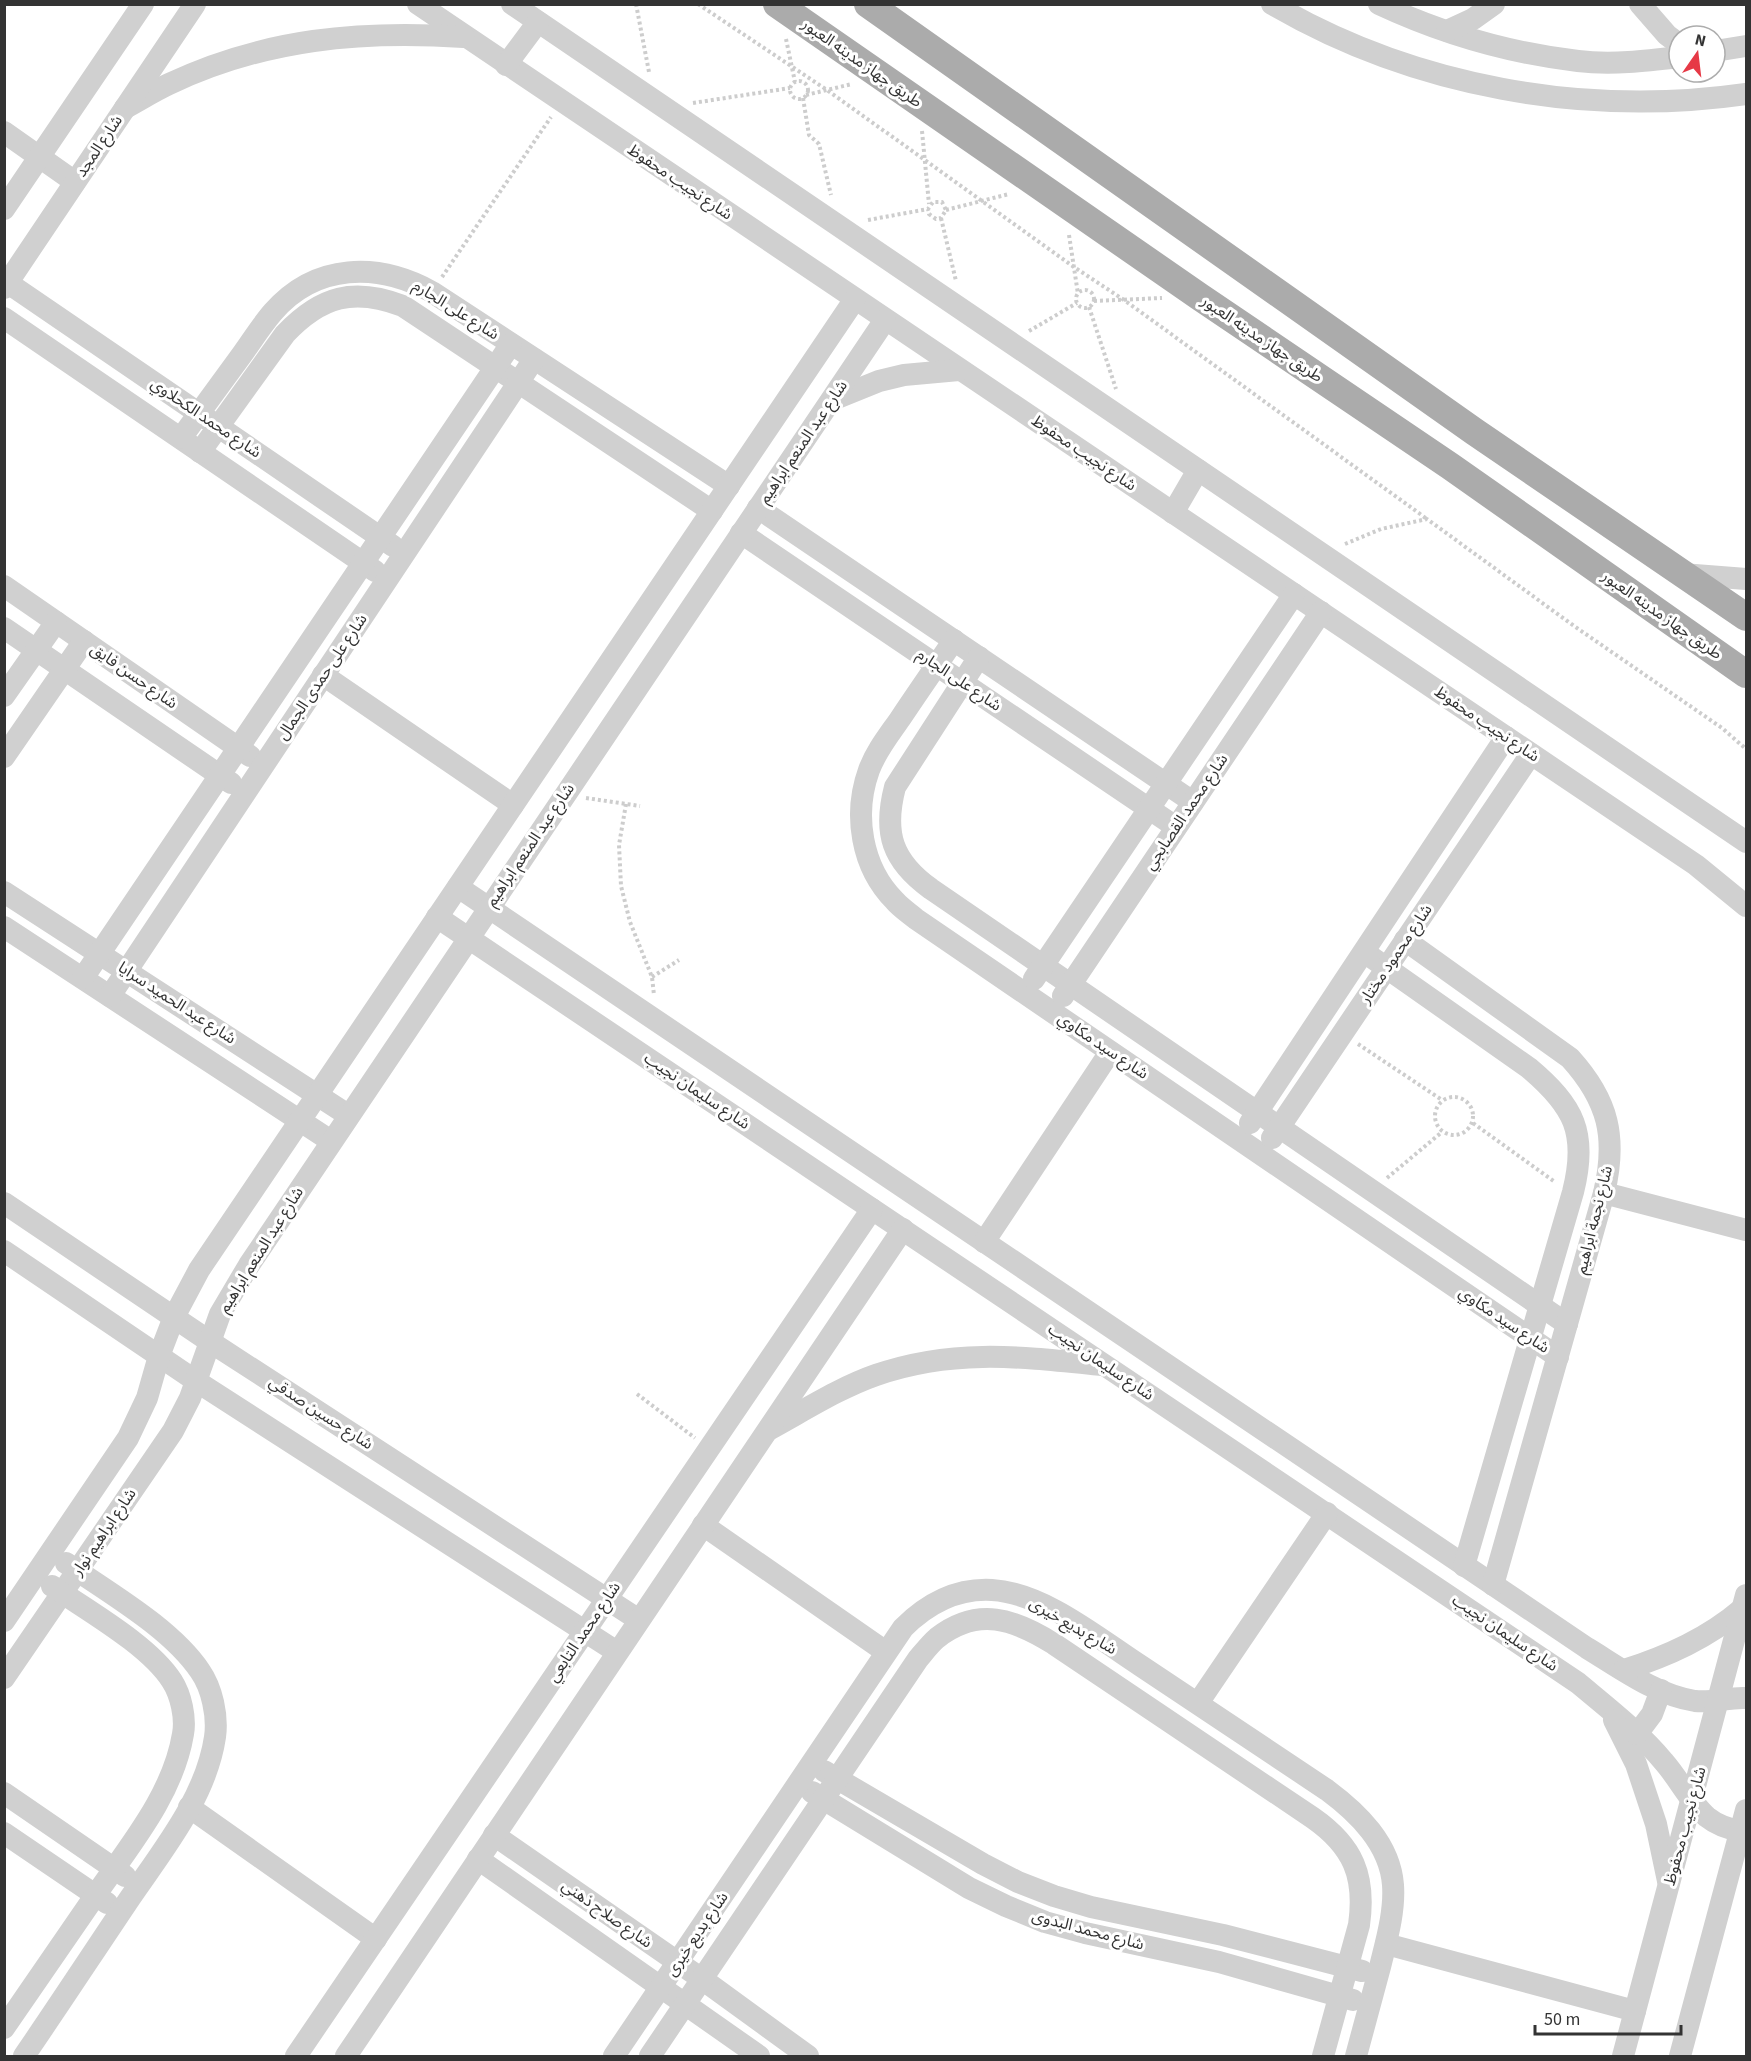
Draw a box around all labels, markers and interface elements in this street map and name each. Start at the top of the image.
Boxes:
street label: طريق جهاز مدينه العبور [797,13,927,113]
north arrow [1667,24,1727,84]
text: N [1693,28,1708,52]
street label: شارع المجد [70,111,129,182]
street label: شارع نجيب محفوظ [623,139,737,226]
street label: شارع على الجارم [408,275,503,346]
street label: طريق جهاز مدينه العبور [1196,290,1327,388]
street label: شارع محمد الكحلاوي [146,373,266,464]
street label: شارع عبد المنعم ابراهيم [753,376,853,509]
street label: شارع نجيب محفوظ [1027,410,1141,497]
street label: طريق جهاز مدينه العبور [1597,565,1727,665]
street label: شارع على حمدى الجمال [272,610,373,745]
street label: شارع حسن فايق [85,638,182,715]
street label: شارع على الجارم [912,643,1006,717]
street label: شارع نجيب محفوظ [1430,681,1544,768]
street label: شارع محمد القصابجي [1139,750,1234,875]
street label: شارع عبد المنعم ابراهيم [480,779,580,912]
street label: شارع محمود مختار [1354,900,1438,1010]
street label: شارع عبد الحميد سرايا [113,957,240,1050]
street label: شارع سيد مكاوي [1053,1007,1153,1085]
street label: شارع سليمان نجيب [639,1047,754,1136]
street label: شارع نجمة ابراهيم [1570,1163,1619,1277]
street label: شارع عبد المنعم ابراهيم [213,1183,310,1318]
street label: شارع سيد مكاوي [1454,1281,1554,1359]
street label: شارع سليمان نجيب [1043,1318,1158,1407]
street label: شارع حسين صدقي [264,1371,377,1456]
street label: شارع ابراهيم نوار [66,1484,142,1581]
street label: شارع محمد التابعي [542,1577,627,1687]
street label: شارع سليمان نجيب [1447,1589,1562,1678]
street label: شارع بديع خيرى [1025,1592,1121,1661]
street label: شارع نجيب محفوظ [1659,1764,1712,1888]
street label: شارع صلاح ذهني [557,1875,657,1954]
street label: شارع بديع خيرى [661,1887,734,1981]
street label: شارع محمد البدوى [1029,1904,1146,1957]
scale bar [1535,1998,1680,2036]
text: 50 m [1544,2007,1580,2032]

